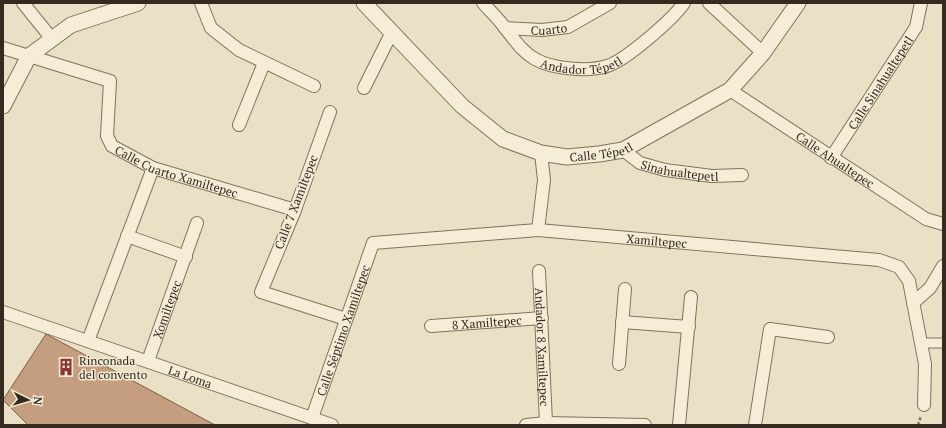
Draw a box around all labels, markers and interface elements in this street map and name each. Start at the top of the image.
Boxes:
street label: Cuarto [530,20,568,38]
street label: Calle Sinahualtepetl [844,33,916,132]
street label: Andador Tépetl [539,53,625,77]
street label: Calle Ahualtepec [793,128,878,191]
street label: Calle Tépetl [569,139,636,164]
street label: Calle Cuarto Xamiltepec [113,142,240,200]
street label: Calle 7 Xamiltepec [271,152,321,251]
street label: Sinahualtepetl [639,156,719,184]
street label: Xamiltepec [626,230,688,251]
street label: Calle Séptimo Xamiltepec [313,262,373,398]
street label: Xomiltepec [149,278,184,340]
street label: Andador 8 Xamiltepec [532,287,553,407]
street label: 8 Xamiltepec [451,312,523,332]
place label: Rinconada del convento [79,353,148,382]
building icon: Rinconada del convento [56,357,76,377]
street label: La Loma [166,362,214,391]
north arrow [8,380,48,420]
text: N [31,396,45,406]

